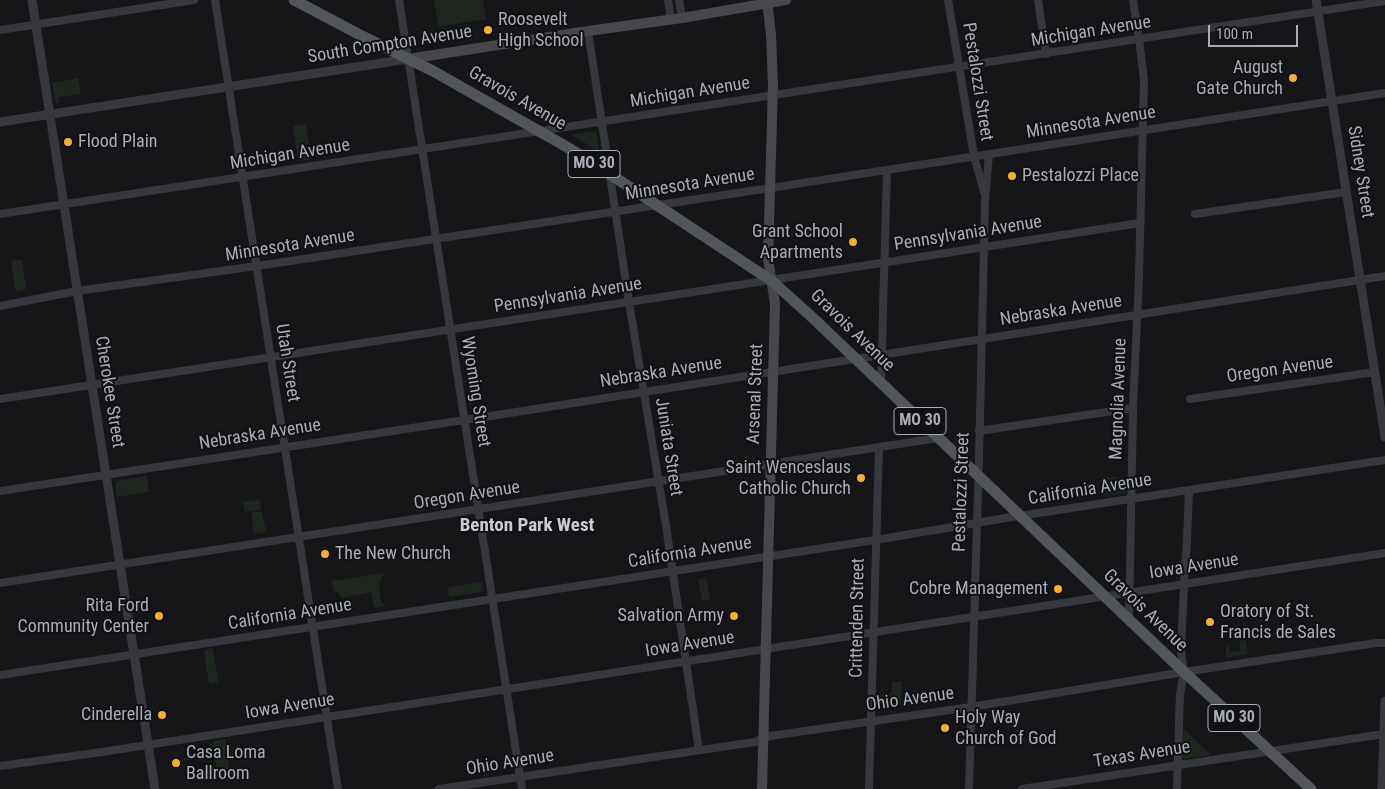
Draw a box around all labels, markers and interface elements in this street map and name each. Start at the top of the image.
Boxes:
place label: Roosevelt High School [498,9,584,52]
street label: Michigan Avenue [1030,12,1152,52]
scale bar [1210,15,1300,47]
street label: South Compton Avenue [306,21,474,69]
street label: Pestalozzi Street [957,21,997,143]
marker: Roosevelt High School [482,24,494,36]
text: 100 m [1216,25,1253,43]
place label: August Gate Church [1196,57,1283,100]
street label: Gravois Avenue [464,62,570,136]
marker: August Gate Church [1287,72,1299,84]
street label: Michigan Avenue [629,73,751,113]
street label: Minnesota Avenue [1025,102,1157,144]
street label: Sidney Street [1342,124,1378,220]
place label: Flood Plain [78,131,157,153]
street label: Michigan Avenue [229,135,351,175]
marker: Flood Plain [62,136,74,148]
road number: MO 30 [568,150,620,178]
street label: Minnesota Avenue [624,164,756,206]
place label: Pestalozzi Place [1022,165,1139,187]
marker: Pestalozzi Place [1006,170,1018,182]
street label: Pennsylvania Avenue [893,212,1043,256]
place label: Grant School Apartments [752,221,843,264]
street label: Minnesota Avenue [224,225,356,267]
marker: Grant School Apartments [847,236,859,248]
street label: Pennsylvania Avenue [493,274,643,318]
street label: Gravois Avenue [805,285,899,377]
street label: Nebraska Avenue [999,291,1123,331]
street label: Utah Street [270,322,304,404]
street label: Cherokee Street [90,335,128,449]
street label: Wyoming Street [456,335,494,449]
street label: Magnolia Avenue [1106,338,1132,460]
street label: Arsenal Street [743,344,769,444]
street label: Oregon Avenue [1225,352,1335,388]
street label: Nebraska Avenue [599,353,723,393]
street label: Juniata Street [650,396,686,498]
road number: MO 30 [894,408,946,434]
street label: Nebraska Avenue [198,415,322,455]
street label: Pestalozzi Street [949,432,975,552]
place label: Saint Wenceslaus Catholic Church [726,457,851,499]
street label: California Avenue [1027,470,1153,510]
marker: Saint Wenceslaus Catholic Church [855,472,867,484]
street label: Oregon Avenue [412,477,522,515]
district label: Benton Park West [460,515,594,537]
street label: California Avenue [627,533,753,573]
place label: The New Church [335,543,451,565]
marker: The New Church [319,548,331,560]
street label: Iowa Avenue [1148,549,1240,585]
street label: Crittenden Street [846,558,870,678]
street label: Gravois Avenue [1098,565,1192,657]
place label: Cobre Management [909,578,1048,600]
marker: Cobre Management [1052,583,1064,595]
place label: Rita Ford Community Center [18,595,149,638]
street label: California Avenue [227,595,353,635]
place label: Oratory of St. Francis de Sales [1220,601,1336,644]
place label: Salvation Army [617,605,724,627]
marker: Rita Ford Community Center [153,610,165,622]
marker: Salvation Army [728,610,740,622]
marker: Oratory of St. Francis de Sales [1204,616,1216,628]
street label: Iowa Avenue [644,627,736,663]
street label: Ohio Avenue [865,683,955,717]
street label: Iowa Avenue [244,689,336,725]
place label: Cinderella [81,704,152,726]
road number: MO 30 [1208,704,1260,731]
place label: Holy Way Church of God [955,707,1057,750]
marker: Cinderella [156,709,168,721]
marker: Holy Way Church of God [939,722,951,734]
street label: Texas Avenue [1092,737,1192,773]
place label: Casa Loma Ballroom [186,742,266,784]
street label: Ohio Avenue [465,745,555,781]
marker: Casa Loma Ballroom [170,757,182,769]

